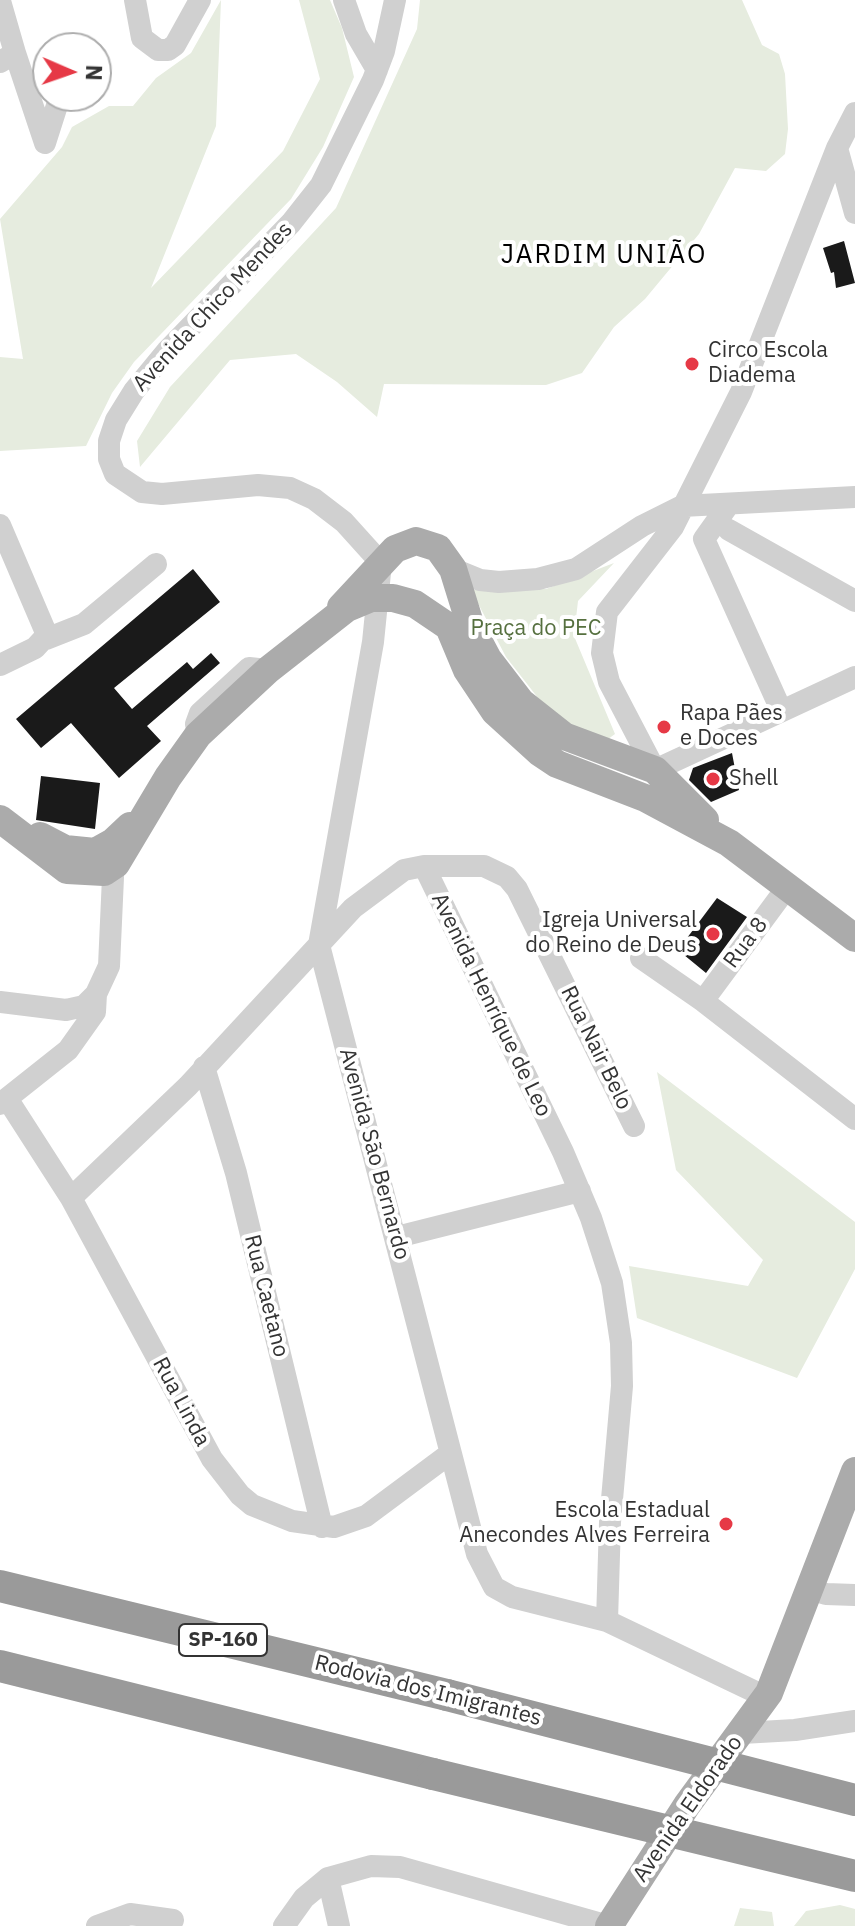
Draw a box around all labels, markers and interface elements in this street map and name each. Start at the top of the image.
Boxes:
north arrow [32,32,112,112]
text: N [80,64,109,81]
street label: Avenida Chico Mendes [128,217,298,397]
district label: JARDIM UNIÃO [501,239,707,271]
place label: Circo Escola Diadema [708,338,828,390]
marker: Circo Escola Diadema [683,355,701,373]
park label: Praça do PEC [471,616,601,642]
place label: Rapa Pães e Doces [680,701,783,752]
marker: Rapa Pães e Doces [655,718,673,736]
place label: Shell [729,766,778,792]
marker: Shell [704,770,722,788]
street label: Avenida Henríque de Leo [425,889,557,1121]
place label: Igreja Universal do Reino de Deus [525,908,697,960]
street label: Rua 8 [718,912,774,974]
marker: Igreja Universal do Reino de Deus [704,925,722,943]
street label: Rua Nair Belo [555,982,637,1114]
street label: Avenida São Bernardo [333,1045,415,1263]
street label: Rua Caetano [238,1232,294,1360]
street label: Rua Linda [147,1353,215,1451]
place label: Escola Estadual Anecondes Alves Ferreira [459,1498,710,1550]
marker: Escola Estadual Anecondes Alves Ferreira [717,1515,735,1533]
road number: SP-160 [179,1624,267,1656]
street label: Rodovia dos Imigrantes [312,1650,544,1732]
street label: Avenida Eldorado [628,1731,748,1887]

